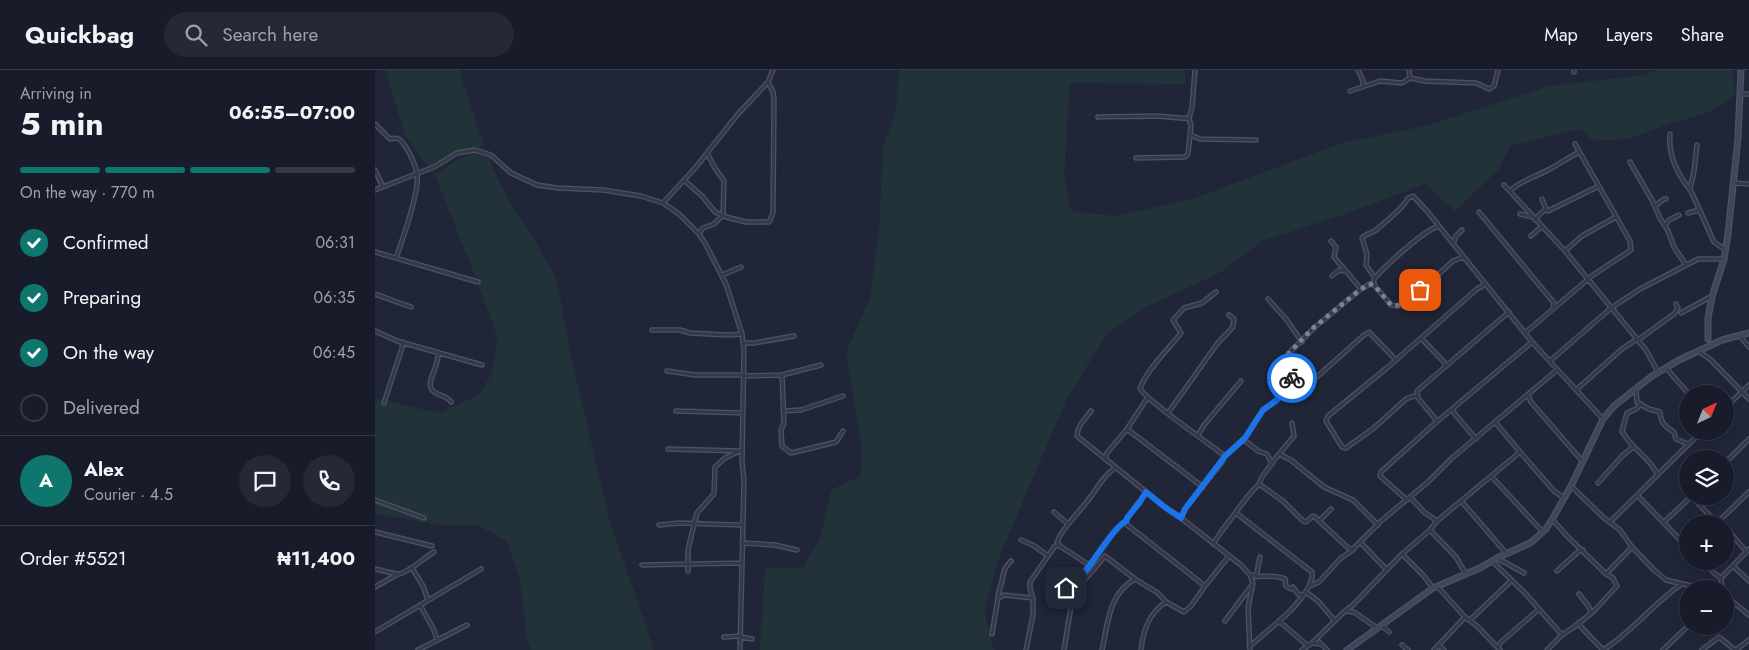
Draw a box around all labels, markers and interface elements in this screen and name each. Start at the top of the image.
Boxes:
search box [164,12,514,57]
text: Quickbag [25,17,134,52]
icon: search [182,21,210,49]
text: Search here [222,21,318,48]
text: Map [1544,22,1578,48]
text: Layers [1606,22,1653,48]
text: Share [1681,22,1724,48]
text: Arriving in [20,82,92,105]
text: 06:55–07:00 [229,99,355,126]
text: 5 min [20,101,104,147]
text: On the way · 770 m [20,181,155,204]
icon: check [20,229,48,257]
text: Confirmed [63,229,149,256]
text: 06:31 [315,231,355,254]
pin [1399,269,1441,311]
icon: bag [1406,276,1434,304]
icon: check [20,284,48,312]
text: Preparing [63,284,141,311]
text: 06:35 [314,286,355,309]
icon: check [20,339,48,367]
text: On the way [63,339,154,366]
text: 06:45 [313,341,355,364]
courier [1267,353,1317,403]
icon: bike [1278,364,1306,392]
north arrow [1679,385,1734,440]
map controls [1679,385,1734,635]
text: Delivered [63,394,140,421]
button: layers [1679,450,1734,505]
button: chat [239,455,291,507]
button: phone [303,455,355,507]
text: Alex [84,456,124,483]
text: A [39,467,53,494]
text: Courier · 4.5 [84,483,173,506]
button: + [1679,515,1734,570]
text: Order #5521 [20,545,127,572]
text: ₦11,400 [277,545,355,572]
pin [1045,567,1087,609]
icon: home [1052,574,1080,602]
button: − [1679,580,1734,635]

